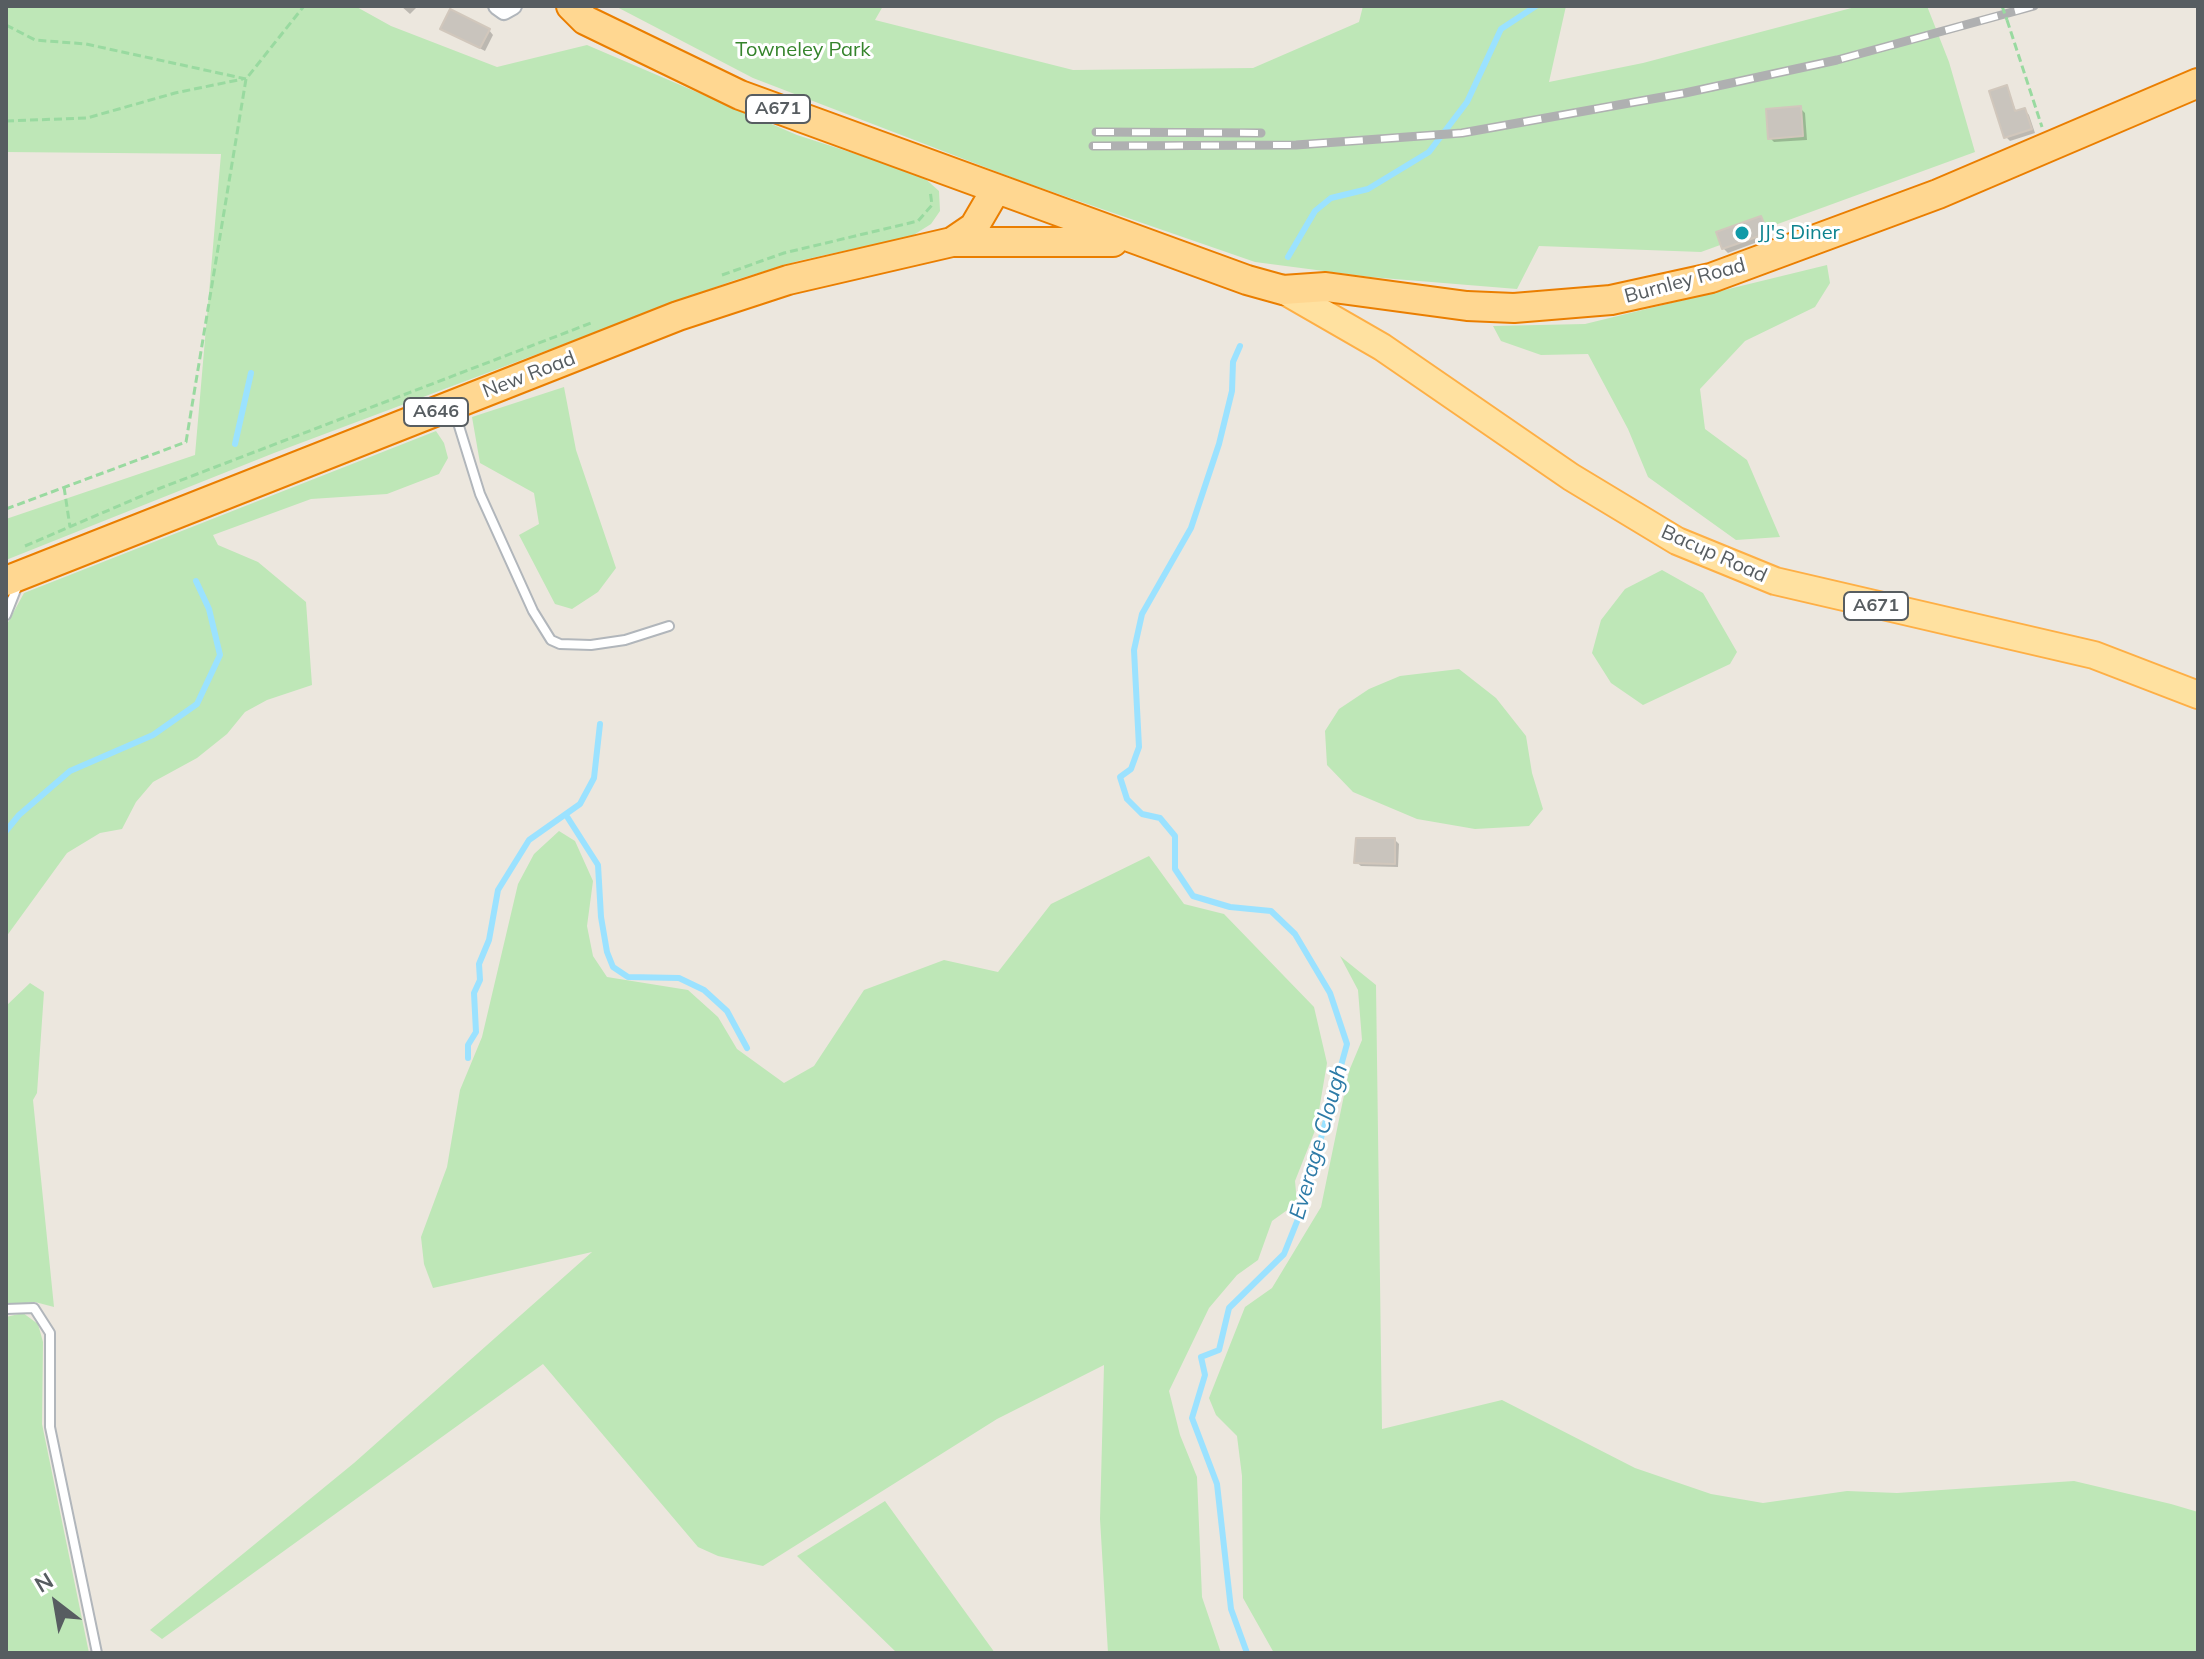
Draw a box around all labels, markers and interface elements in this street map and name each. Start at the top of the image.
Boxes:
park label: Towneley Park [735,38,871,62]
road number: A671 [746,95,810,123]
place label: JJ's Diner [1758,221,1840,245]
marker: JJ's Diner [1733,224,1751,242]
street label: Burnley Road [1622,253,1748,309]
street label: New Road [479,346,579,404]
road number: A646 [404,398,468,426]
street label: Bacup Road [1657,520,1771,588]
road number: A671 [1844,592,1908,620]
water label: Everage Clough [1284,1061,1354,1223]
north arrow [16,1563,96,1643]
text: N [29,1566,58,1599]

